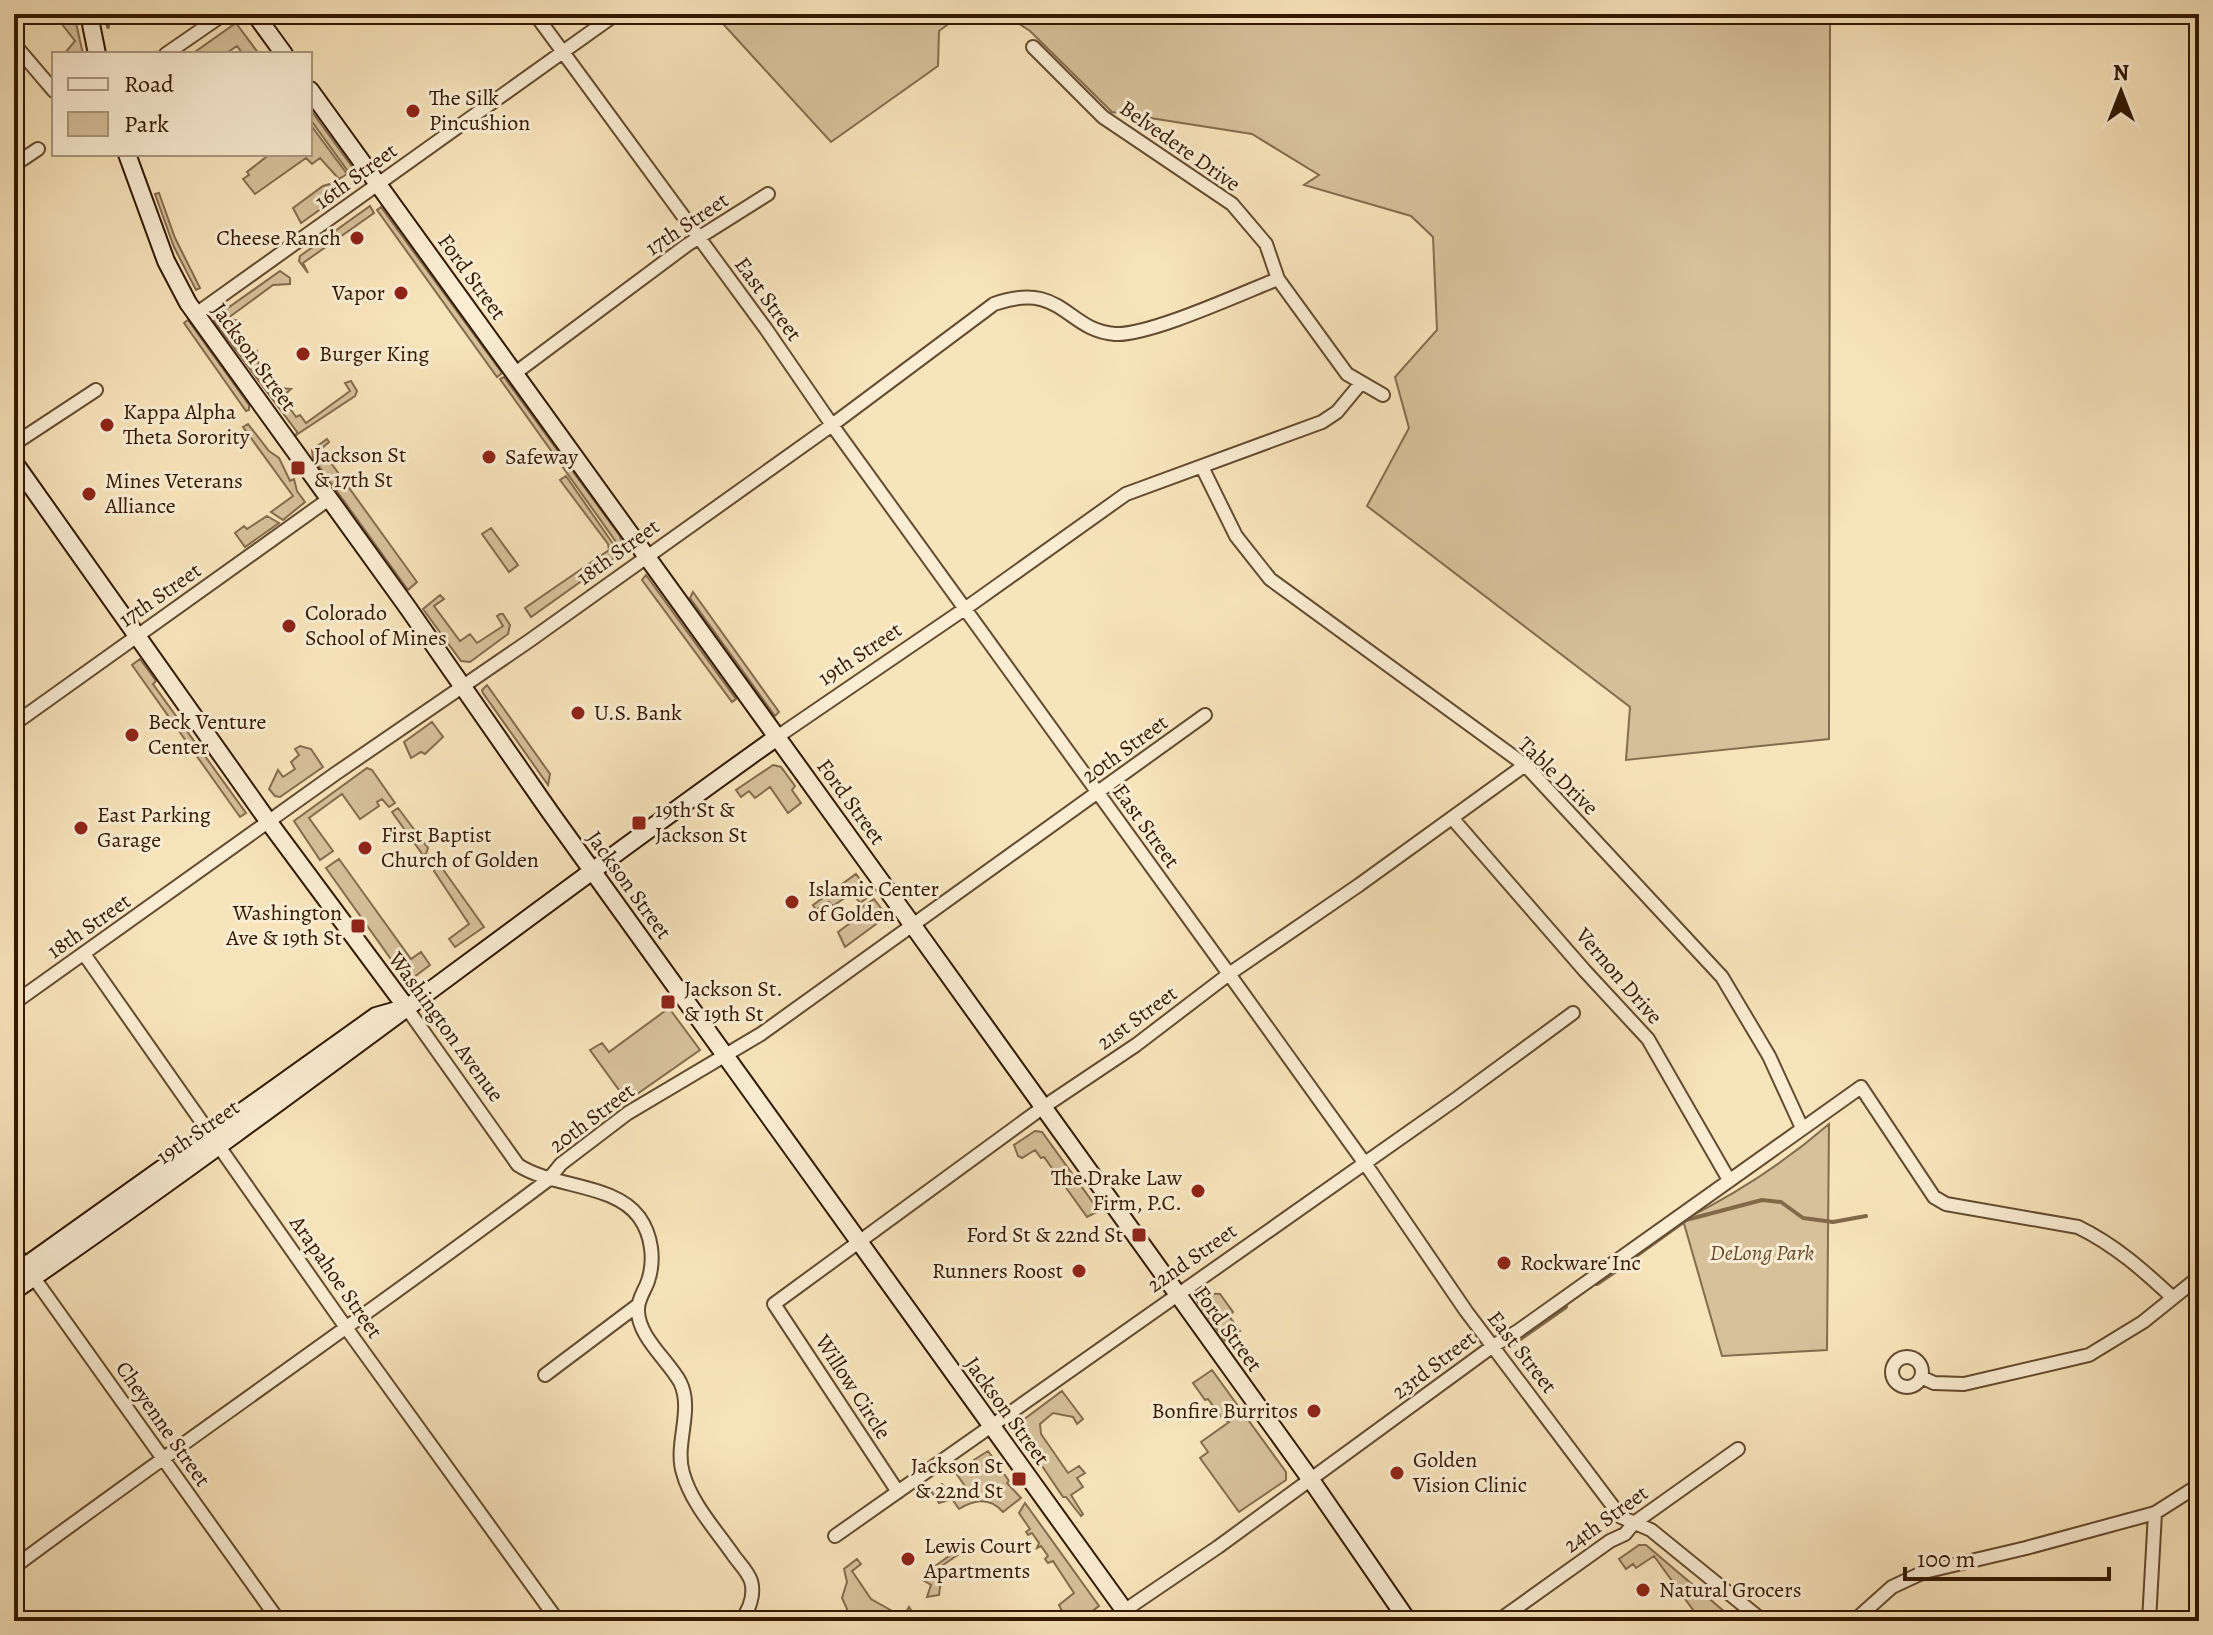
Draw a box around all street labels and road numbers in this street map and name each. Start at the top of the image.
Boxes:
street label: Belvedere Drive [1114,93,1246,199]
street label: 16th Street [309,136,403,216]
street label: 17th Street [640,185,734,263]
street label: Ford Street [431,228,513,326]
street label: East Street [727,251,809,347]
street label: Jackson Street [204,297,304,417]
street label: 18th Street [570,512,666,592]
street label: 17th Street [113,556,207,634]
street label: 19th Street [812,615,908,693]
street label: 20th Street [1076,708,1174,790]
street label: Table Drive [1511,730,1605,822]
street label: Ford Street [810,753,892,851]
street label: East Street [1105,778,1187,874]
street label: Jackson Street [579,825,679,945]
street label: 18th Street [41,886,137,966]
street label: Vernon Drive [1568,921,1669,1031]
street label: Washington Avenue [381,945,511,1108]
street label: 21st Street [1091,979,1183,1057]
street label: 20th Street [543,1076,641,1160]
street label: 19th Street [150,1092,246,1172]
street label: Arapahoe Street [282,1209,390,1344]
street label: 22nd Street [1141,1216,1243,1300]
street label: Ford Street [1187,1280,1269,1378]
street label: East Street [1480,1304,1564,1400]
street label: 23rd Street [1386,1324,1482,1406]
street label: Willow Circle [807,1328,898,1445]
street label: Jackson Street [957,1351,1057,1471]
street label: Cheyenne Street [109,1355,217,1493]
street label: 24th Street [1558,1478,1654,1560]

